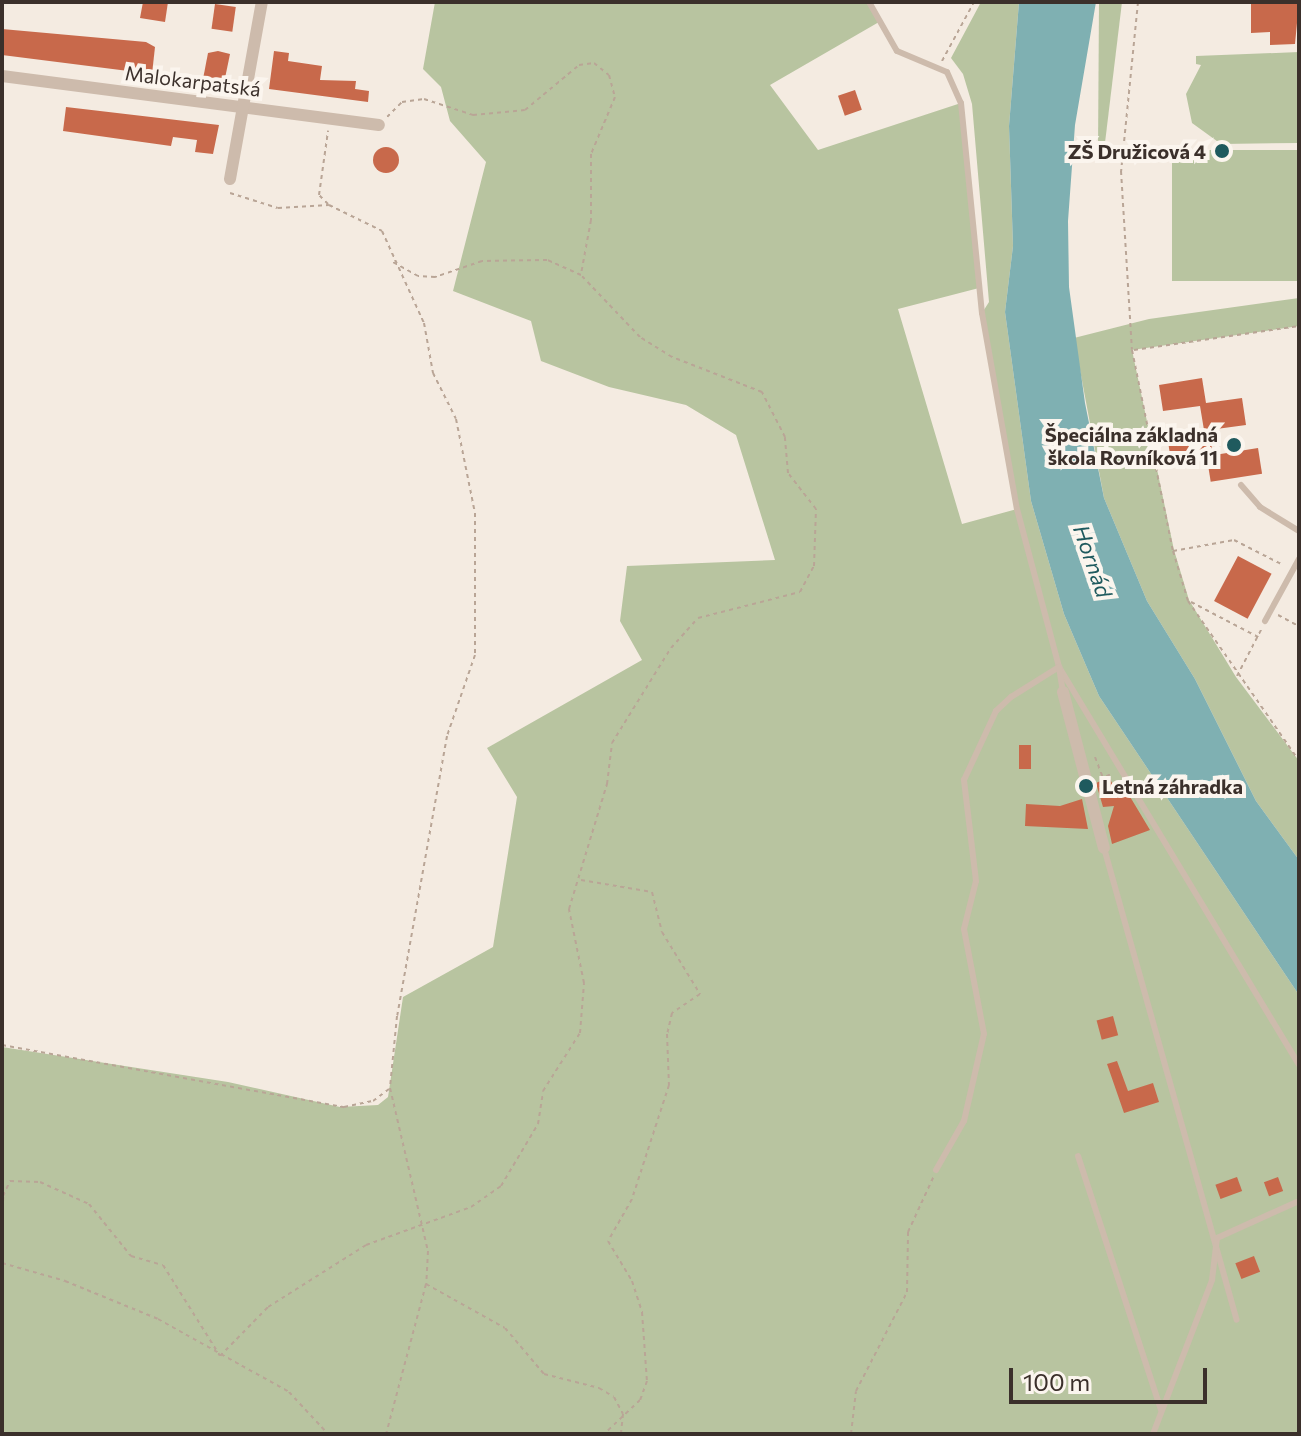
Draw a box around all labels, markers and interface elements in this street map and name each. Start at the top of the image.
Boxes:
street label: Malokarpatská [124,61,262,101]
place label: ZŠ Družicová 4 [1068,139,1206,163]
marker: ZŠ Družicová 4 [1213,142,1231,160]
place label: Špeciálna základná škola Rovníková 11 [1045,422,1218,469]
marker: Špeciálna základná škola Rovníková 11 [1225,436,1243,454]
water label: Hornád [1068,521,1118,601]
place label: Letná záhradka [1102,774,1243,798]
marker: Letná záhradka [1077,777,1095,795]
scale bar [1013,1352,1211,1402]
text: 100 m [1023,1367,1090,1396]

